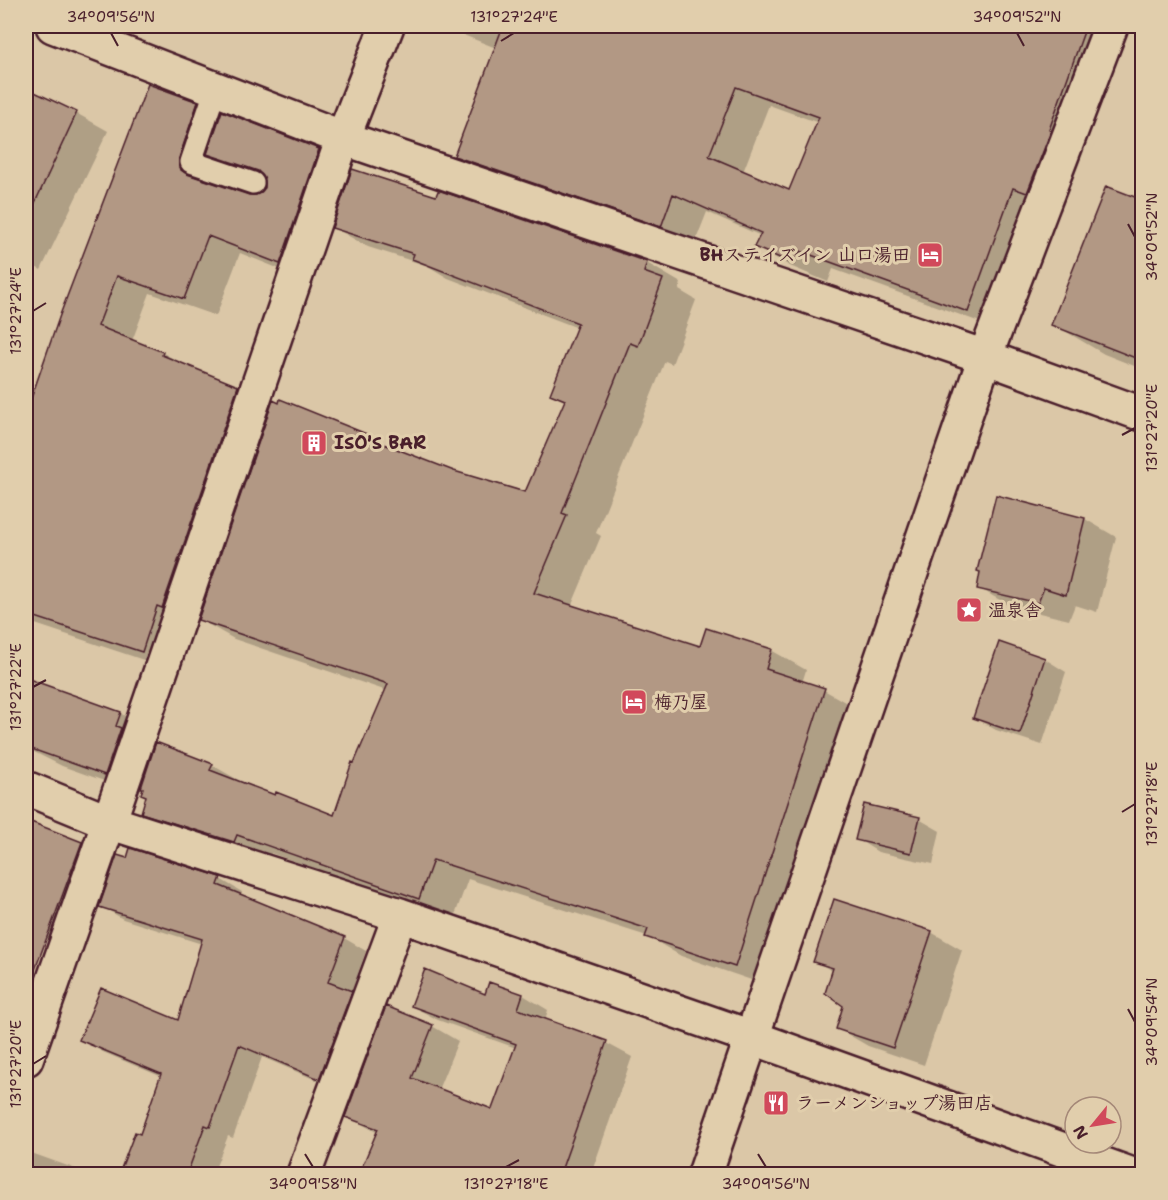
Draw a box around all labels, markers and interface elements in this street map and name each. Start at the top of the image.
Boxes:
text: 34°09'56"N [67,7,155,27]
text: 131°27'24"E [470,7,558,27]
text: 34°09'52"N [973,7,1061,27]
text: 34°09'52"N [1142,193,1162,281]
hotel icon: BHステイズイン 山口湯田 [915,240,945,270]
place label: BHステイズイン 山口湯田 [699,243,910,267]
text: 131°27'24"E [6,267,26,355]
text: 131°27'20"E [1142,384,1162,472]
building icon: ISO'S BAR [299,428,329,458]
place label: ISO'S BAR [334,431,426,455]
place icon: 温泉舎 [954,595,984,625]
place label: 温泉舎 [988,598,1042,622]
text: 131°27'22"E [6,643,26,731]
hotel icon: 梅乃屋 [619,687,649,717]
place label: 梅乃屋 [654,690,708,714]
text: 131°27'18"E [1142,762,1162,846]
text: 34°09'54"N [1142,977,1162,1067]
text: 131°27'20"E [6,1020,26,1108]
restaurant icon: ラーメンショップ湯田店 [761,1088,791,1118]
place label: ラーメンショップ湯田店 [796,1091,993,1115]
north arrow [1063,1095,1123,1155]
text: N [1068,1122,1093,1143]
text: 34°09'58"N [268,1174,358,1194]
text: 131°27'18"E [464,1174,548,1194]
text: 34°09'56"N [722,1174,810,1194]

